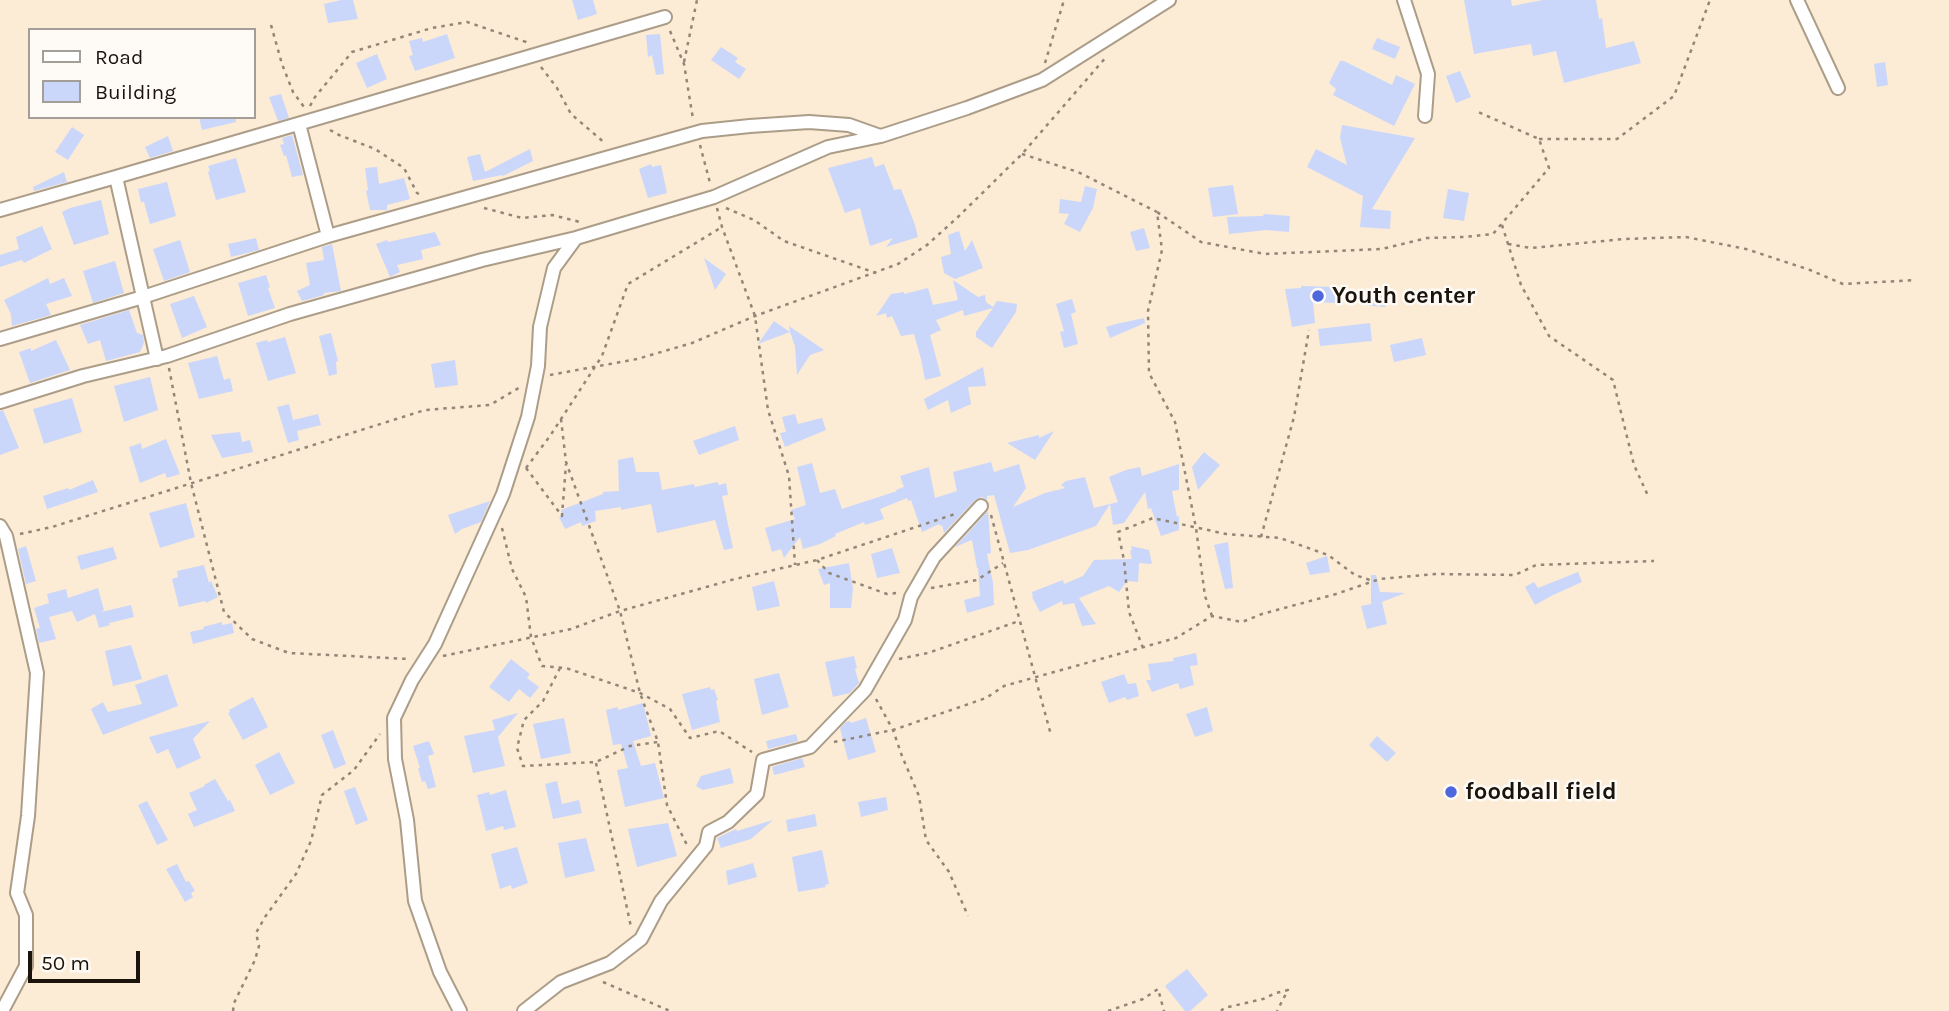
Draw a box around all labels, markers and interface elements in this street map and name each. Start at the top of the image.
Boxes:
legend [28,28,256,119]
text: Road [95,45,143,69]
text: Building [95,80,176,104]
place label: Youth center [1332,282,1475,310]
marker: Youth center [1310,288,1326,304]
place label: foodball field [1465,778,1617,806]
marker: foodball field [1443,784,1459,800]
scale bar [32,937,144,981]
text: 50 m [41,951,90,975]

